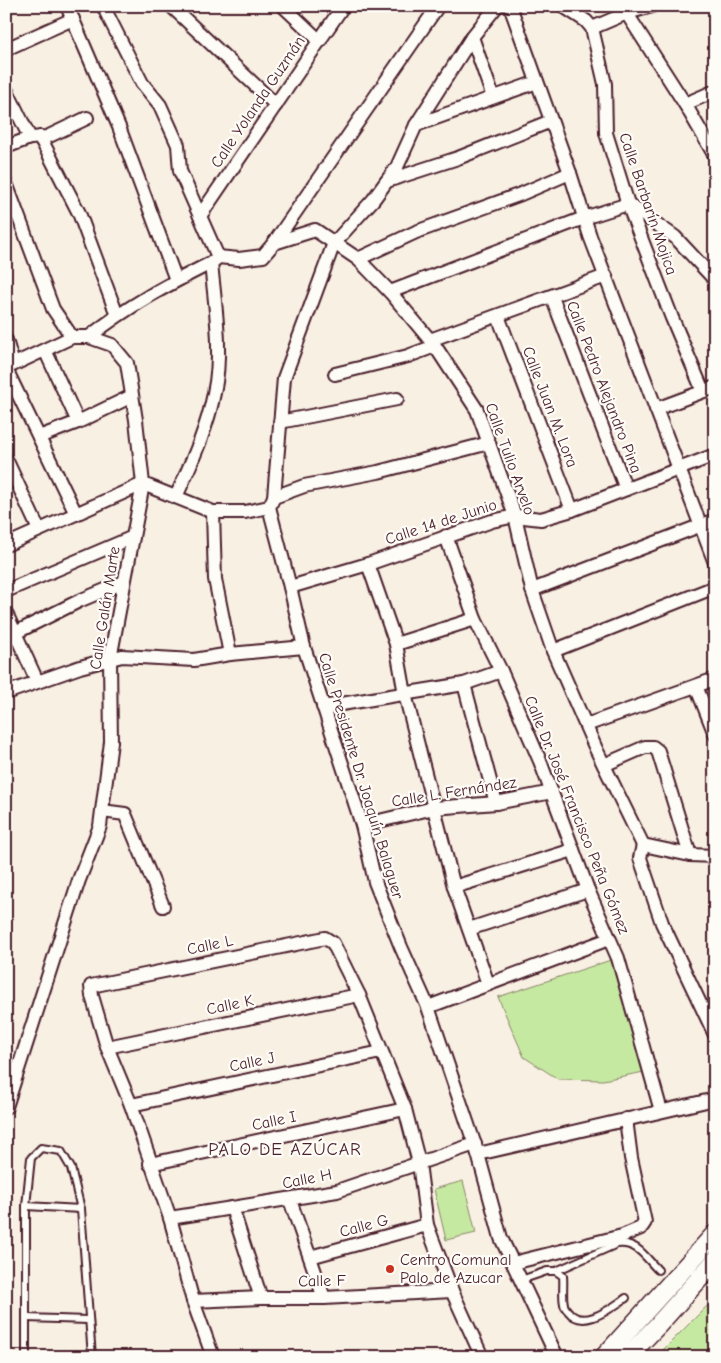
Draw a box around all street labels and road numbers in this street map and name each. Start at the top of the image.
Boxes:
street label: Calle Yolanda Guzmán [207,33,309,171]
street label: Calle Barbarín Mojica [615,131,681,277]
street label: Calle Pedro Alejandro Pina [563,298,645,476]
street label: Calle Juan M. Lora [519,344,581,470]
street label: Calle Tulio Arvelo [481,401,539,517]
street label: Calle 14 de Junio [383,495,499,549]
street label: Calle Galán Marte [86,545,124,671]
street label: Calle Presidente Dr. Joaquín Balaguer [315,651,407,902]
street label: Calle Dr. José Francisco Peña Gómez [521,693,633,937]
street label: Calle L. Fernández [390,773,518,811]
street label: Calle L [185,931,235,959]
street label: Calle K [205,991,255,1019]
street label: Calle J [228,1048,276,1076]
street label: Calle I [250,1108,298,1134]
street label: Calle H [281,1165,333,1193]
street label: Calle G [338,1211,390,1241]
street label: Calle F [298,1272,347,1290]

